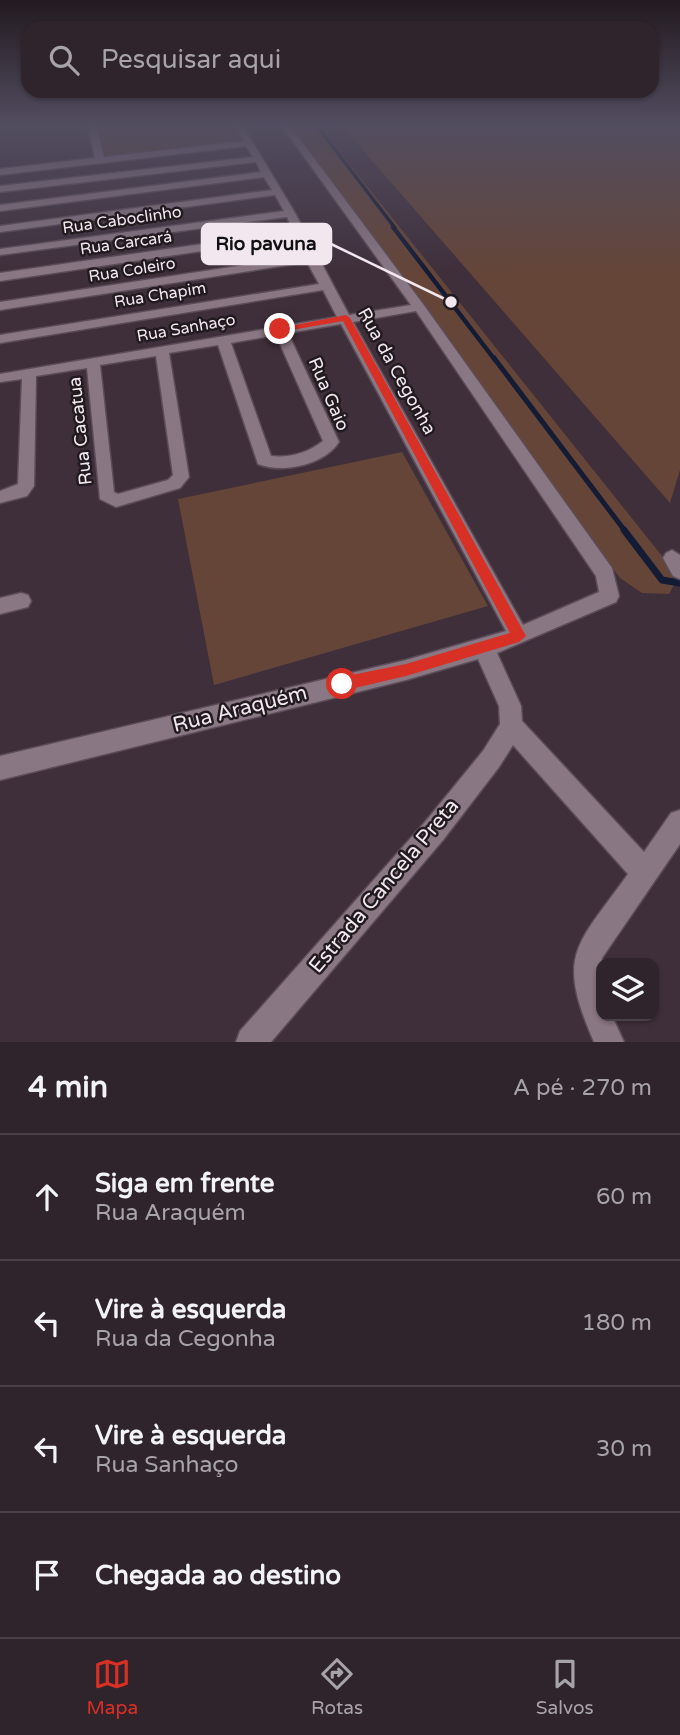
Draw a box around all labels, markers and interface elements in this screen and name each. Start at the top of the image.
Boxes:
search box [21,21,659,98]
icon: search [45,41,83,79]
text: Pesquisar aqui [101,44,281,75]
street label: Rua Caboclinho [61,202,183,238]
callout: Rio pavuna [202,224,331,264]
street label: Rua Carcará [79,227,173,259]
text: Rio pavuna [215,233,317,256]
street label: Rua Coleiro [87,253,177,287]
street label: Rua Chapim [113,278,207,312]
street label: Rua da Cegonha [353,304,441,438]
street label: Rua Sanhaço [135,309,237,347]
route end [264,313,295,344]
street label: Rua Gaio [304,354,354,434]
street label: Rua Cacatua [63,376,97,486]
route start [326,668,357,699]
street label: Rua Araquém [170,680,310,738]
street label: Estrada Cancela Preta [304,794,464,978]
map controls [596,958,659,1021]
button: layers [596,958,659,1021]
text: 4 min [28,1069,108,1106]
text: A pé · 270 m [513,1074,652,1102]
text: Siga em frente [95,1168,275,1199]
icon: ahead [28,1178,66,1216]
text: 60 m [596,1183,652,1211]
text: Rua Araquém [95,1199,246,1227]
text: Vire à esquerda [95,1294,286,1325]
icon: left [28,1304,66,1342]
text: 180 m [582,1309,652,1337]
text: Rua da Cegonha [95,1325,276,1353]
text: Vire à esquerda [95,1420,286,1451]
icon: left [28,1430,66,1468]
text: 30 m [596,1435,652,1463]
text: Rua Sanhaço [95,1451,238,1479]
icon: arrive [28,1556,66,1594]
text: Chegada ao destino [95,1560,341,1591]
tab: Mapa [86,1655,138,1719]
tab: Rotas [311,1655,363,1719]
tab: Salvos [536,1655,594,1719]

